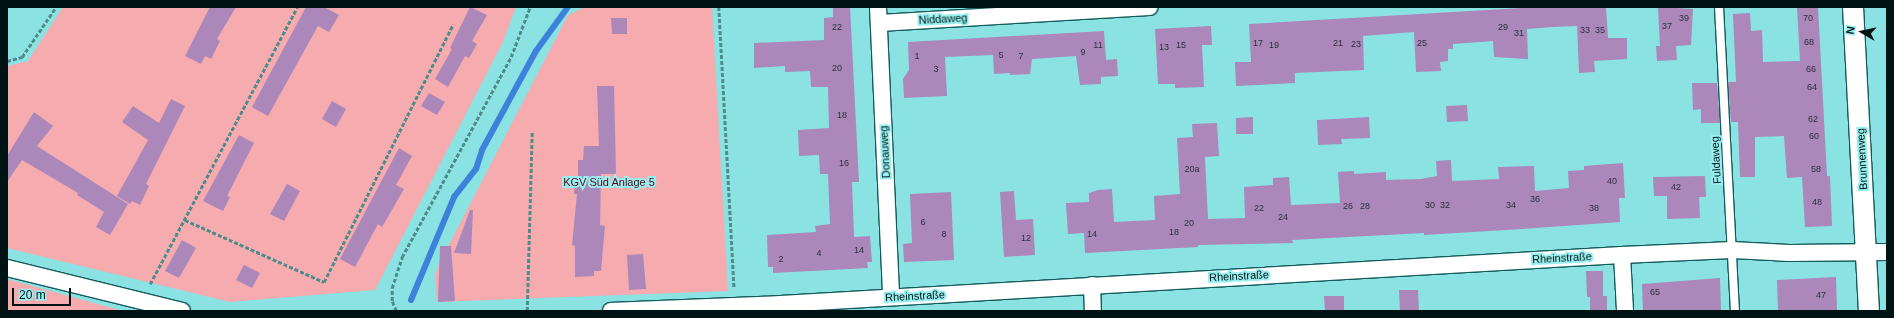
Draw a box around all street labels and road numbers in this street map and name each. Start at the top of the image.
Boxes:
street label: Niddaweg [918,11,968,27]
street label: Donauweg [877,125,893,179]
street label: Brunnenweg [1854,128,1870,190]
street label: Fuldaweg [1708,136,1724,184]
street label: Rheinstraße [1532,250,1592,266]
street label: Rheinstraße [1209,268,1269,284]
street label: Rheinstraße [885,288,945,304]

